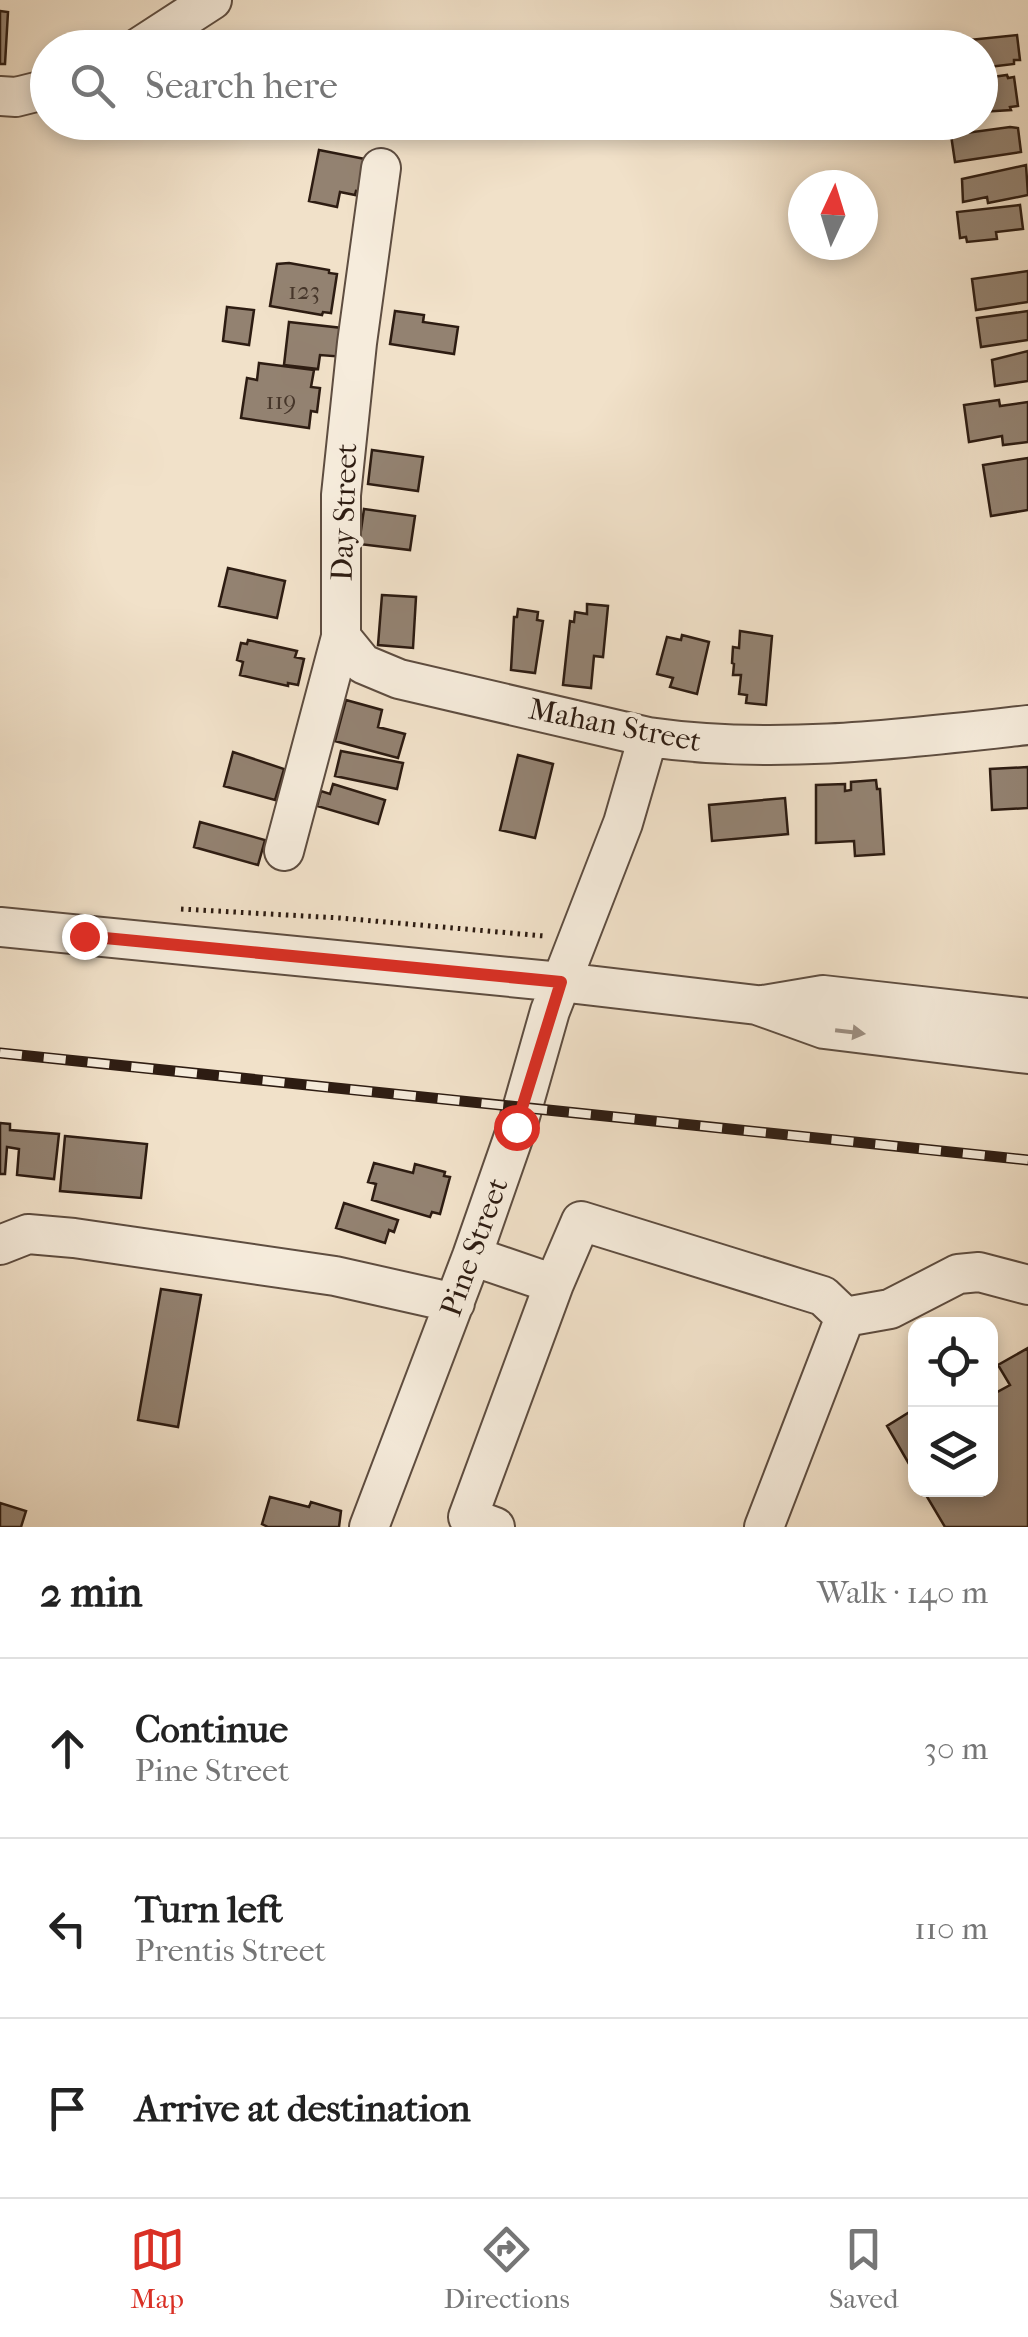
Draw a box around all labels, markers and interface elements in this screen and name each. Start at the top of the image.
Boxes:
search box [30,30,998,140]
icon: search [65,58,120,113]
text: Search here [145,63,338,108]
north arrow [788,170,878,260]
house number: 123 [288,276,320,305]
house number: 119 [266,386,296,415]
street label: Day Street [325,442,364,582]
street label: Mahan Street [526,692,704,759]
route end [62,914,108,960]
one-way arrow [835,1024,867,1040]
route start [494,1105,540,1151]
street label: Pine Street [433,1173,516,1321]
map controls [908,1317,998,1497]
button: locate [908,1317,998,1407]
button: layers [908,1407,998,1497]
text: 2 min [40,1568,142,1617]
text: Walk · 140 m [817,1574,988,1611]
text: Continue [135,1707,288,1752]
icon: ahead [40,1721,95,1776]
text: 30 m [924,1730,988,1767]
text: Pine Street [135,1752,289,1789]
text: Turn left [135,1887,283,1932]
icon: left [40,1901,95,1956]
text: 110 m [914,1910,988,1947]
text: Prentis Street [135,1932,326,1969]
icon: arrive [40,2081,95,2136]
text: Arrive at destination [135,2086,471,2131]
tab: Map [130,2222,185,2315]
tab: Directions [444,2222,570,2315]
tab: Saved [829,2222,898,2315]

